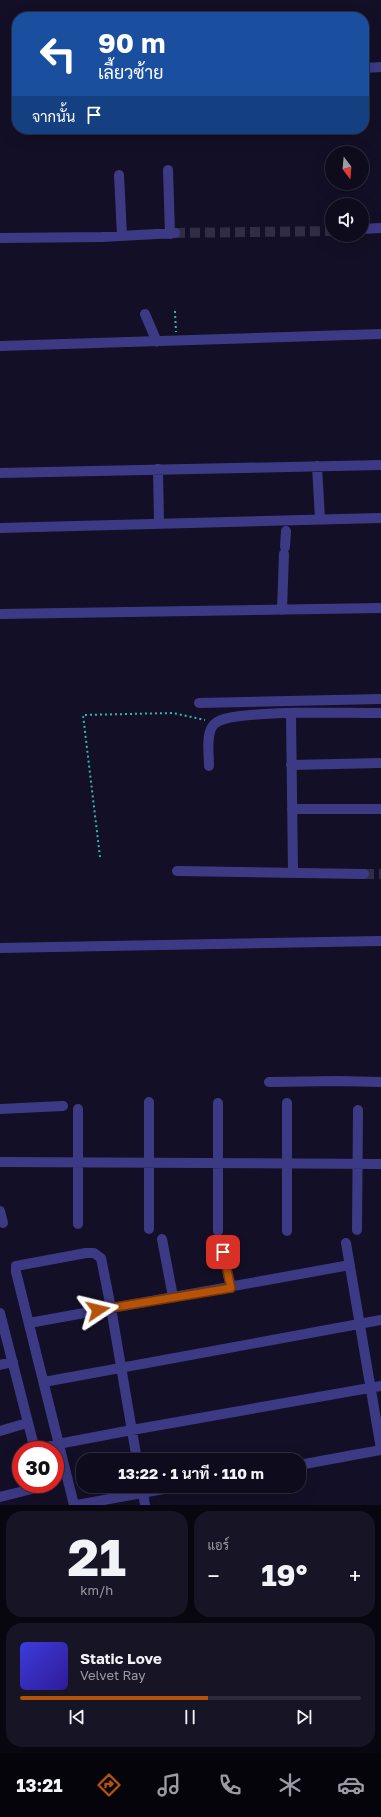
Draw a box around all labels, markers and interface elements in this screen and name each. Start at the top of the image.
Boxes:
text: 90 m [98,26,165,59]
icon: left [32,28,84,80]
text: เลี้ยวซ้าย [98,61,164,83]
icon: arrive [83,104,105,126]
text: จากนั้น [32,107,75,125]
north arrow [325,146,369,190]
map controls [325,146,369,242]
button: sound [325,198,369,242]
pin [206,1235,240,1269]
icon: arrive [212,1241,234,1263]
position arrow [77,1289,119,1331]
speed limit sign: 30 [12,1441,64,1493]
text: 13:22 · 1 นาที · 110 m [118,1464,264,1482]
text: 21 [67,1525,126,1587]
text: แอร์ [208,1537,229,1553]
text: 19° [261,1557,307,1593]
text: − [208,1562,220,1589]
text: + [349,1562,361,1589]
text: km/h [80,1582,113,1598]
text: Static Love [80,1649,162,1667]
text: Velvet Ray [80,1667,145,1683]
icon: previous [66,1706,88,1728]
icon: pause [179,1706,201,1728]
icon: next [293,1706,315,1728]
icon: directions [95,1771,123,1799]
icon: music [155,1771,183,1799]
icon: phone [216,1771,244,1799]
icon: climate [276,1771,304,1799]
icon: car [337,1771,365,1799]
text: 13:21 [16,1774,62,1796]

